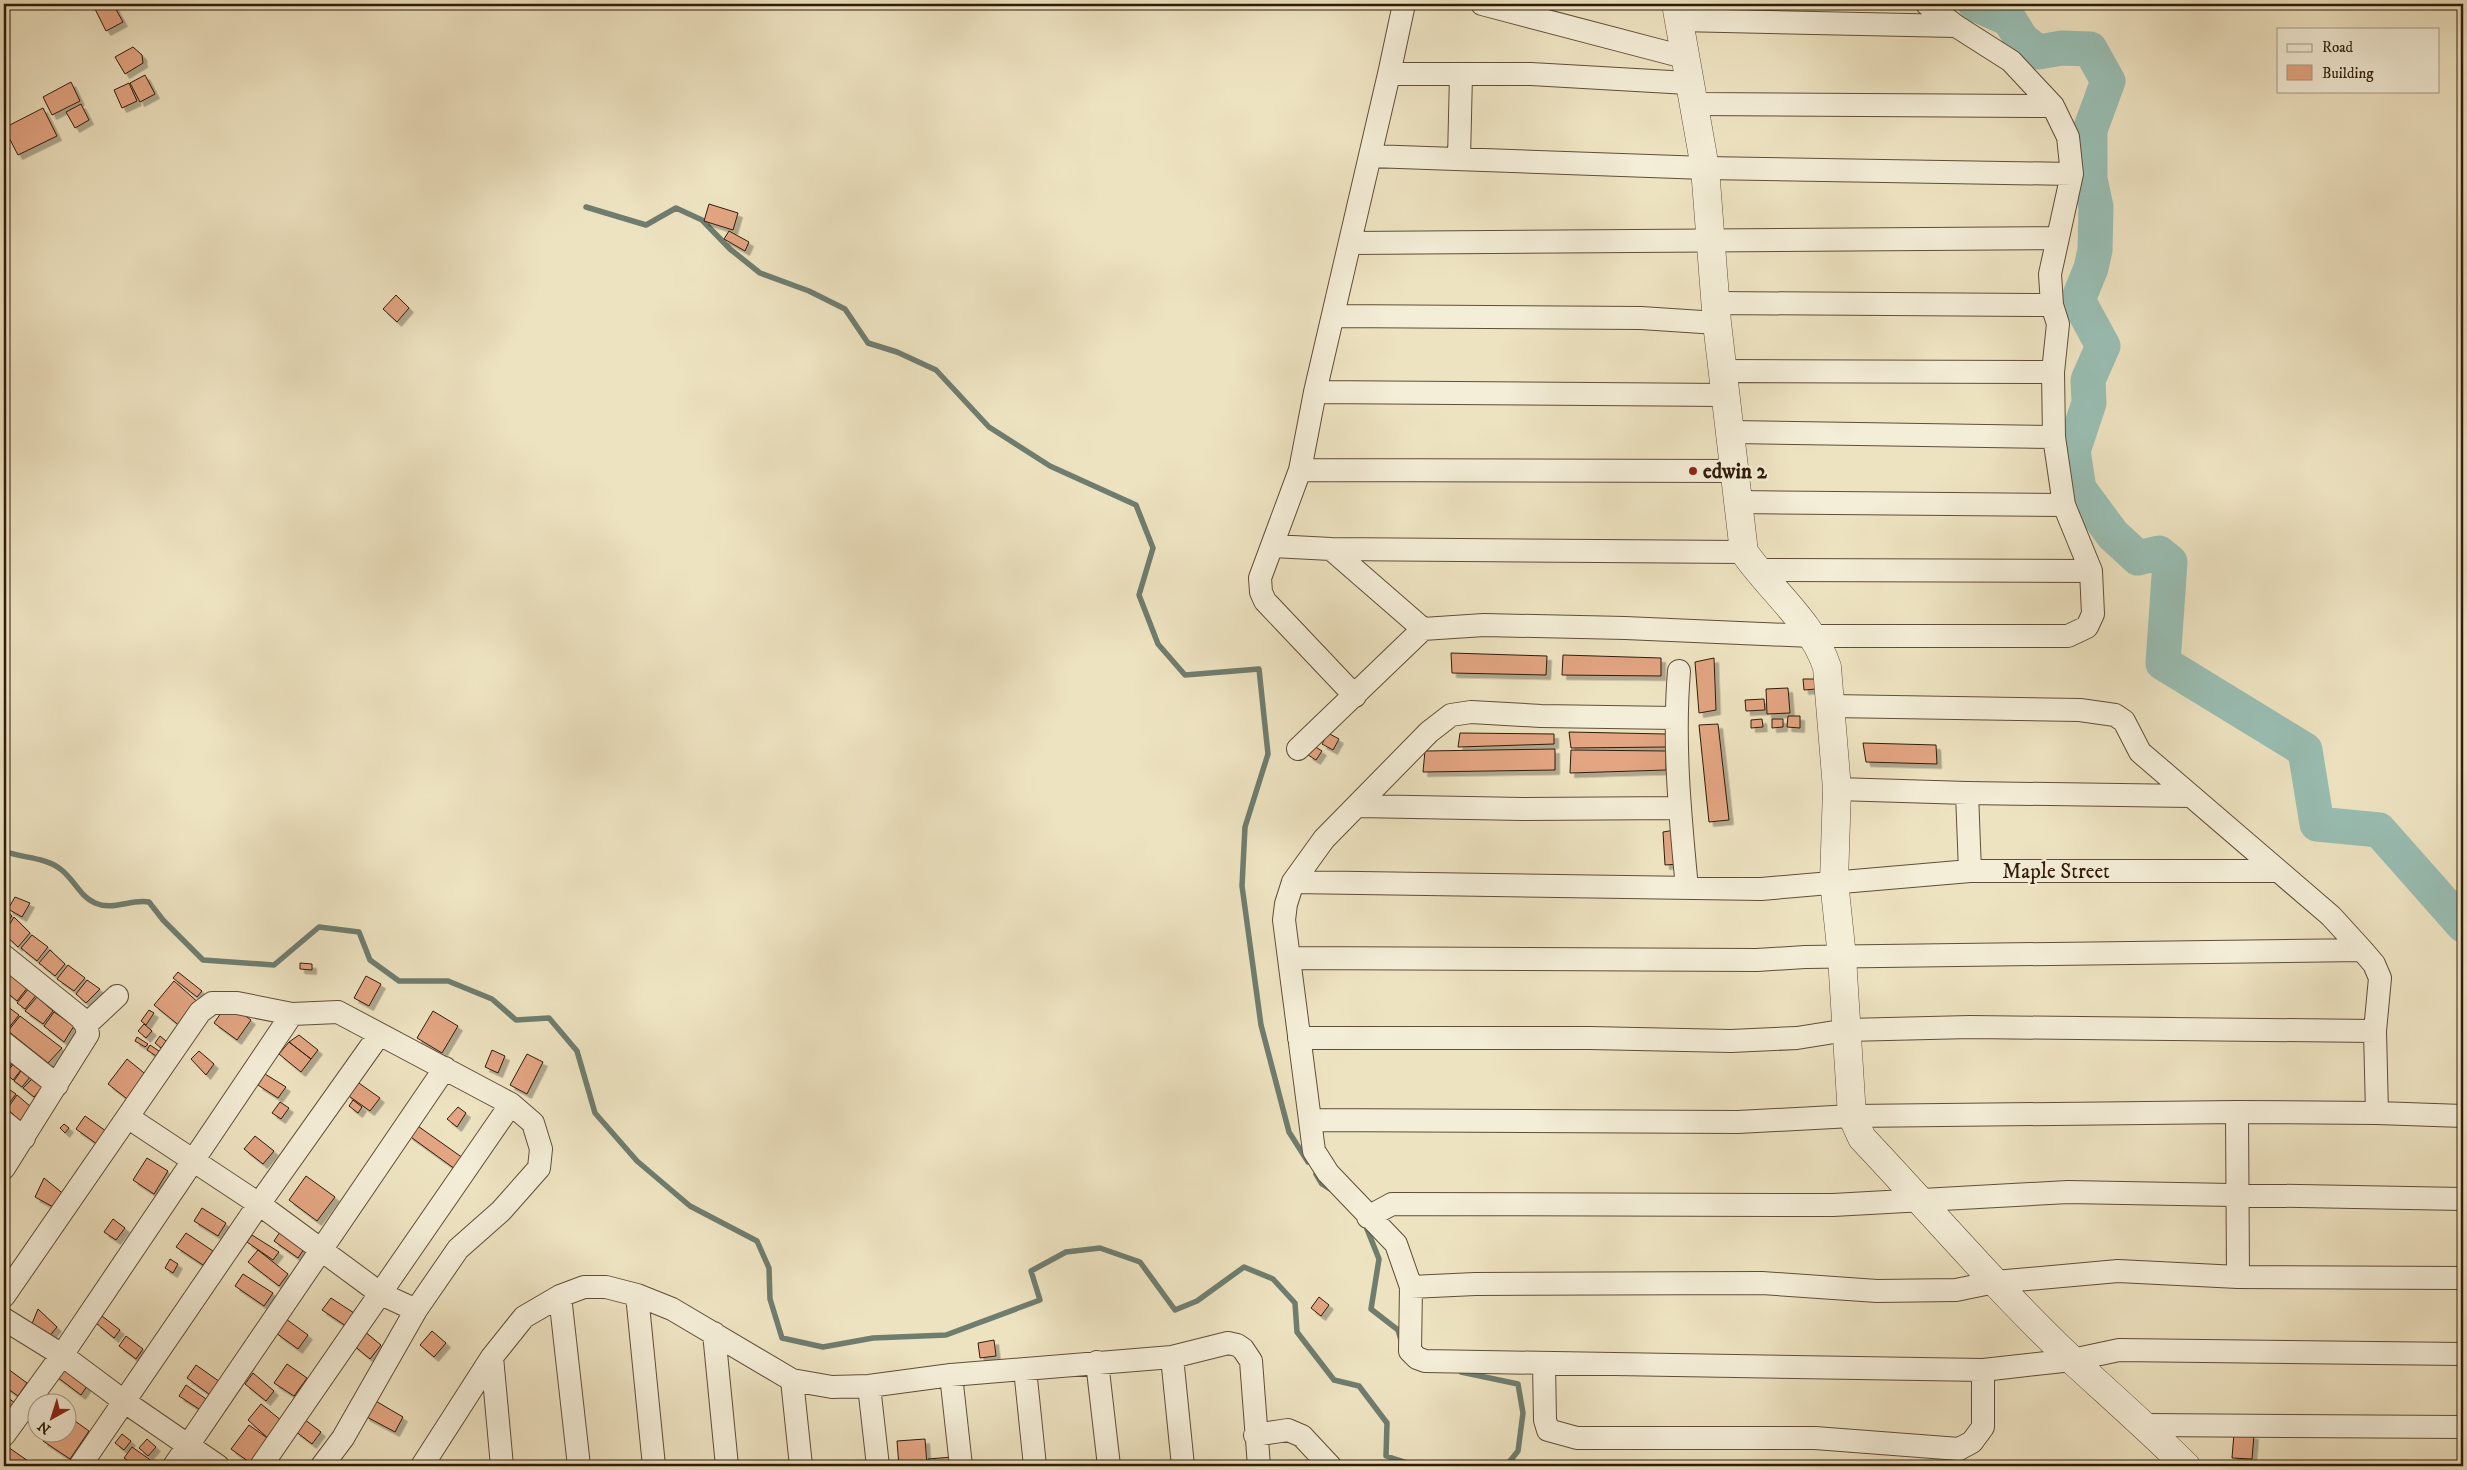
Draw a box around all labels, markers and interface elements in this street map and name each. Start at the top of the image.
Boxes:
legend [2277,28,2440,92]
text: Road [2322,38,2354,57]
text: Building [2322,64,2374,83]
place label: edwin 2 [1703,459,1767,485]
marker: edwin 2 [1687,465,1699,477]
street label: Maple Street [2002,859,2110,885]
north arrow [28,1392,78,1442]
text: N [34,1416,55,1438]

